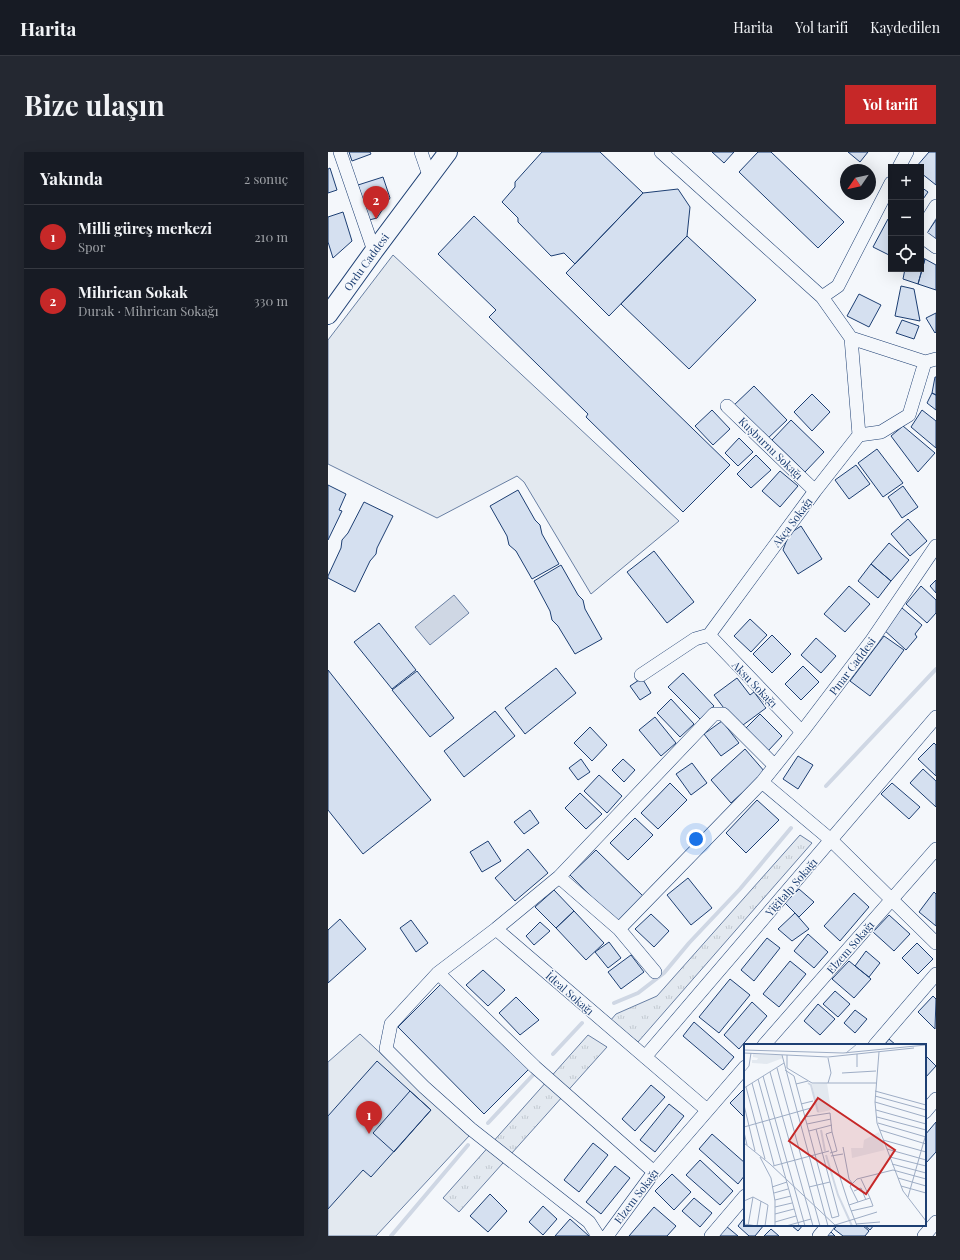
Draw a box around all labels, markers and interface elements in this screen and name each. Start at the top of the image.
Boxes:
text: Harita [20,15,76,41]
text: Harita [733,18,773,37]
text: Yol tarifi [795,18,848,37]
text: Kaydedilen [870,18,940,37]
button: Yol tarifi [845,85,936,124]
text: Bize ulaşın [24,86,165,123]
north arrow [840,164,876,200]
map controls [888,164,924,272]
button: + [888,164,924,200]
text: Yakında [40,167,103,189]
text: 2 sonuç [244,170,288,187]
pin: 2 [363,186,389,219]
button: − [888,200,924,236]
text: Milli güreş merkezi [78,218,212,238]
text: 1 [51,228,55,245]
text: 210 m [254,228,288,245]
street label: Ordu Caddesi [340,230,392,294]
button: locate [888,236,924,272]
text: Spor [78,238,105,255]
text: Mihrican Sokak [78,282,188,302]
text: 2 [50,292,56,309]
text: 330 m [254,292,288,309]
text: Durak · Mihrican Sokağı [78,302,218,319]
street label: Kuşburnu Sokağı [736,413,806,483]
street label: Akça Sokağı [768,494,816,551]
street label: Pınar Caddesi [825,634,879,698]
street label: Aksu Sokağı [728,657,781,711]
your location [686,829,706,849]
street label: Yiğitalp Sokağı [761,855,820,920]
street label: Elzem Sokağı [823,917,877,977]
street label: İdeal Sokağı [543,968,597,1018]
inset map [744,1044,926,1226]
pin: 1 [356,1101,382,1134]
street label: Elzem Sokağı [610,1165,662,1227]

